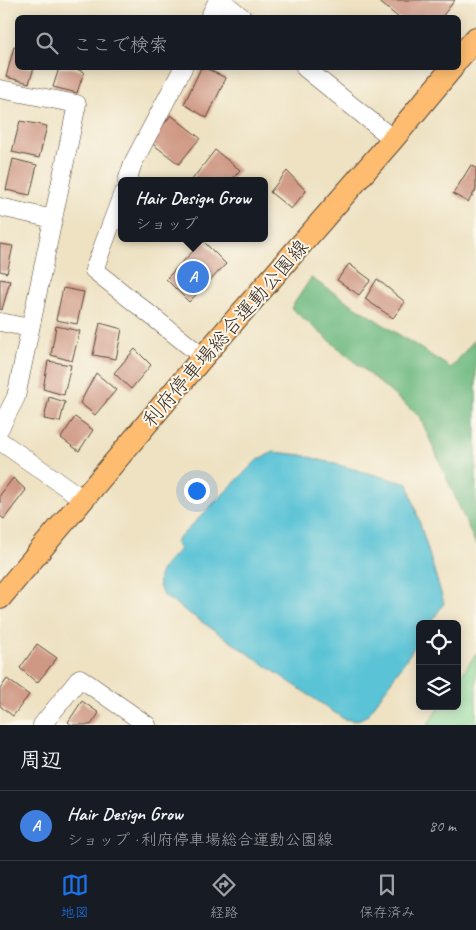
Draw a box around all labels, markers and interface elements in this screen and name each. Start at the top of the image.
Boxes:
search box [15,15,461,70]
icon: search [33,29,61,57]
text: ここで検索 [73,33,168,57]
popup [118,177,268,242]
text: Hair Design Grow [135,186,251,210]
text: ショップ [135,214,199,234]
street label: 利府停車場総合運動公園線 [137,235,314,432]
pin: A [177,258,209,296]
your location [184,478,210,504]
map controls [416,620,461,710]
button: locate [416,620,461,665]
button: layers [416,665,461,710]
text: 周辺 [20,747,62,773]
text: Hair Design Grow [67,802,183,826]
text: A [32,816,40,836]
text: 80 m [429,816,456,836]
text: ショップ · 利府停車場総合運動公園線 [67,830,333,850]
tab: 地図 [61,871,89,921]
tab: 経路 [210,871,238,921]
tab: 保存済み [359,871,415,921]

